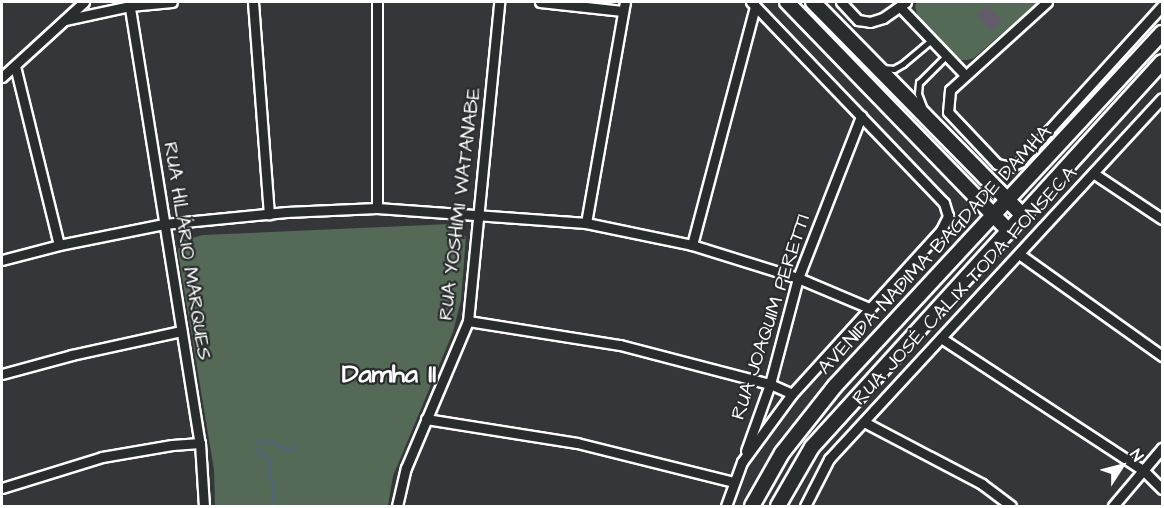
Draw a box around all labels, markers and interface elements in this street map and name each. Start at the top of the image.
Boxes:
street label: RUA YOSHIMI WATANABE [434,86,486,322]
street label: AVENIDA NADIMA BAGDADE DAMHA [813,120,1057,380]
street label: RUA HILÁRIO MARQUES [158,140,216,362]
street label: RUA JOSÉ CALIX TODA FONSECA [848,162,1082,410]
street label: RUA JOAQUIM PERETTI [726,211,816,423]
district label: Damha II [342,359,436,391]
north arrow [1092,436,1152,496]
text: N [1125,445,1148,466]

